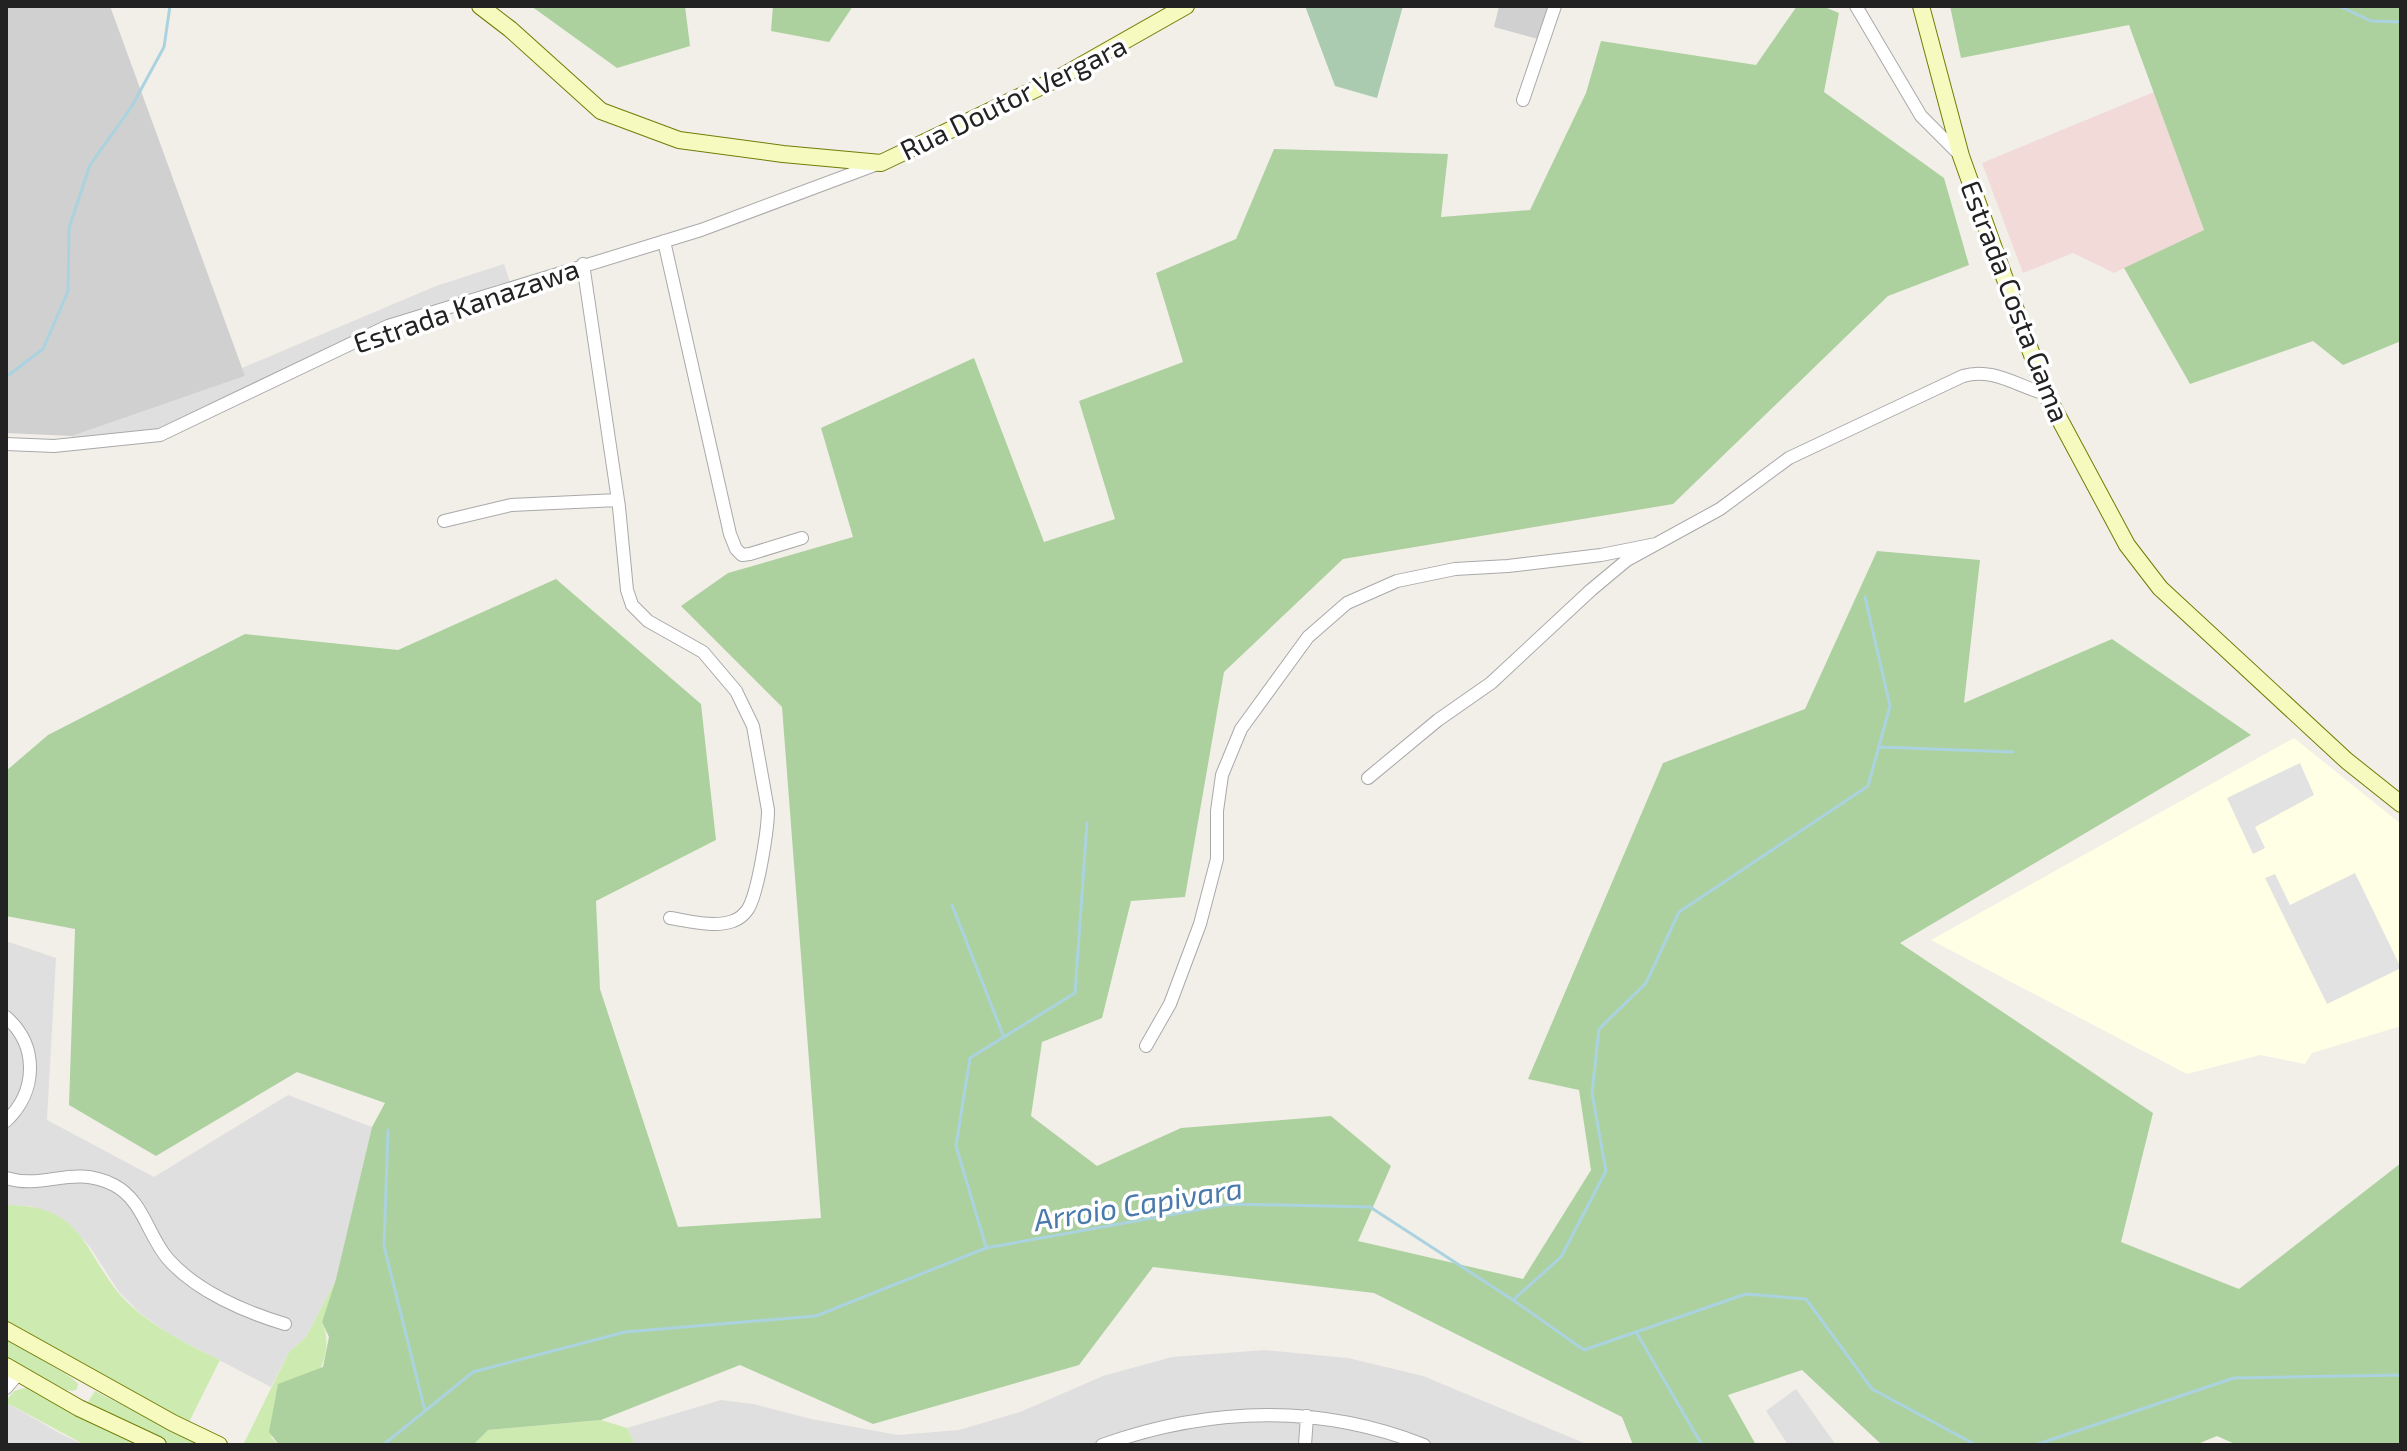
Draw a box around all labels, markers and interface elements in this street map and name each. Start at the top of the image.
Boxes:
street label: Rua Doutor Vergara [894,27,1132,167]
street label: Estrada Costa Gama [1954,175,2078,427]
street label: Estrada Kanazawa [349,250,583,360]
water label: Arroio Capivara [1030,1169,1245,1237]

